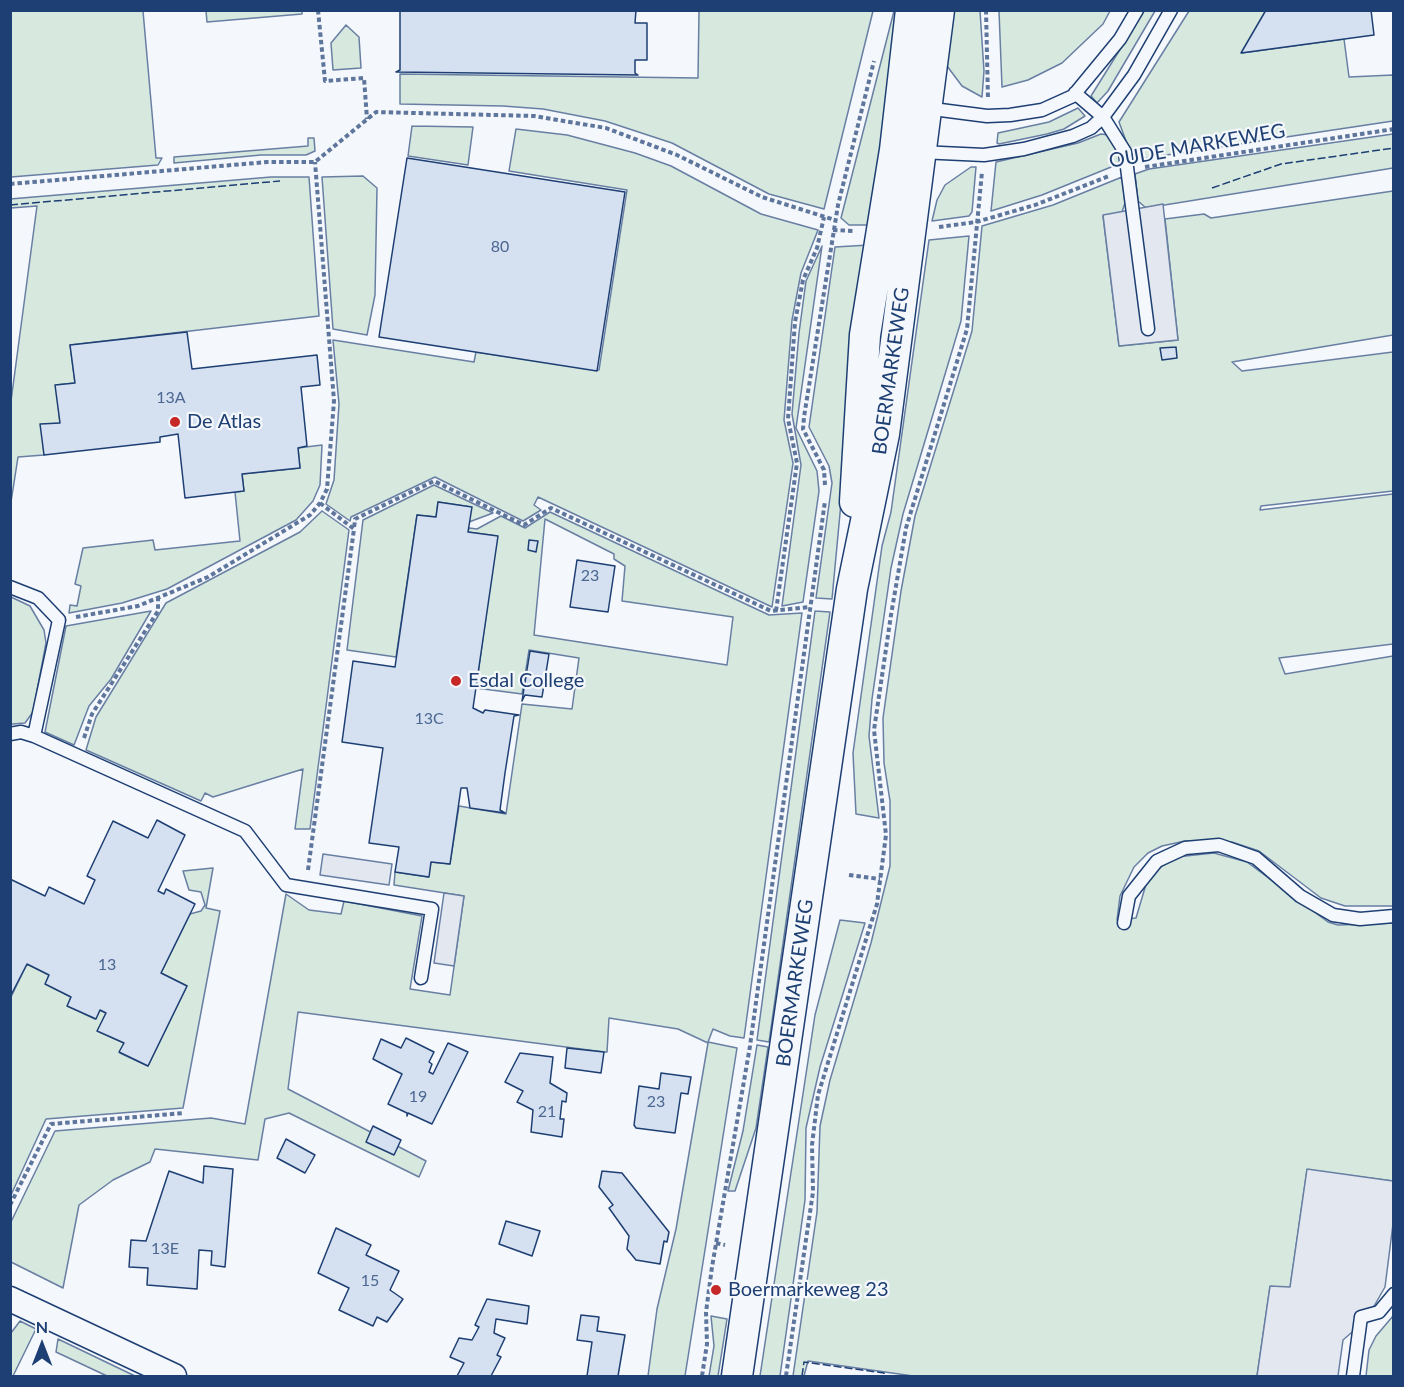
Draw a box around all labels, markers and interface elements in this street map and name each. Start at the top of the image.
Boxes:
street label: OUDE MARKEWEG [1107,119,1287,173]
house number: 80 [491,237,509,257]
street label: BOERMARKEWEG [867,286,915,456]
house number: 13A [156,388,186,408]
place label: De Atlas [187,410,261,434]
marker: De Atlas [168,415,182,429]
house number: 23 [581,566,599,586]
place label: Esdal College [468,669,584,693]
marker: Esdal College [449,674,463,688]
house number: 13C [414,709,444,729]
street label: BOERMARKEWEG [771,898,819,1068]
house number: 13 [98,955,116,975]
house number: 19 [409,1087,427,1107]
house number: 23 [647,1092,665,1112]
house number: 21 [538,1102,556,1122]
house number: 13E [151,1239,179,1259]
house number: 15 [361,1271,379,1291]
place label: Boermarkeweg 23 [728,1278,889,1302]
marker: Boermarkeweg 23 [709,1283,723,1297]
north arrow [12,1315,72,1375]
text: N [36,1317,48,1336]

